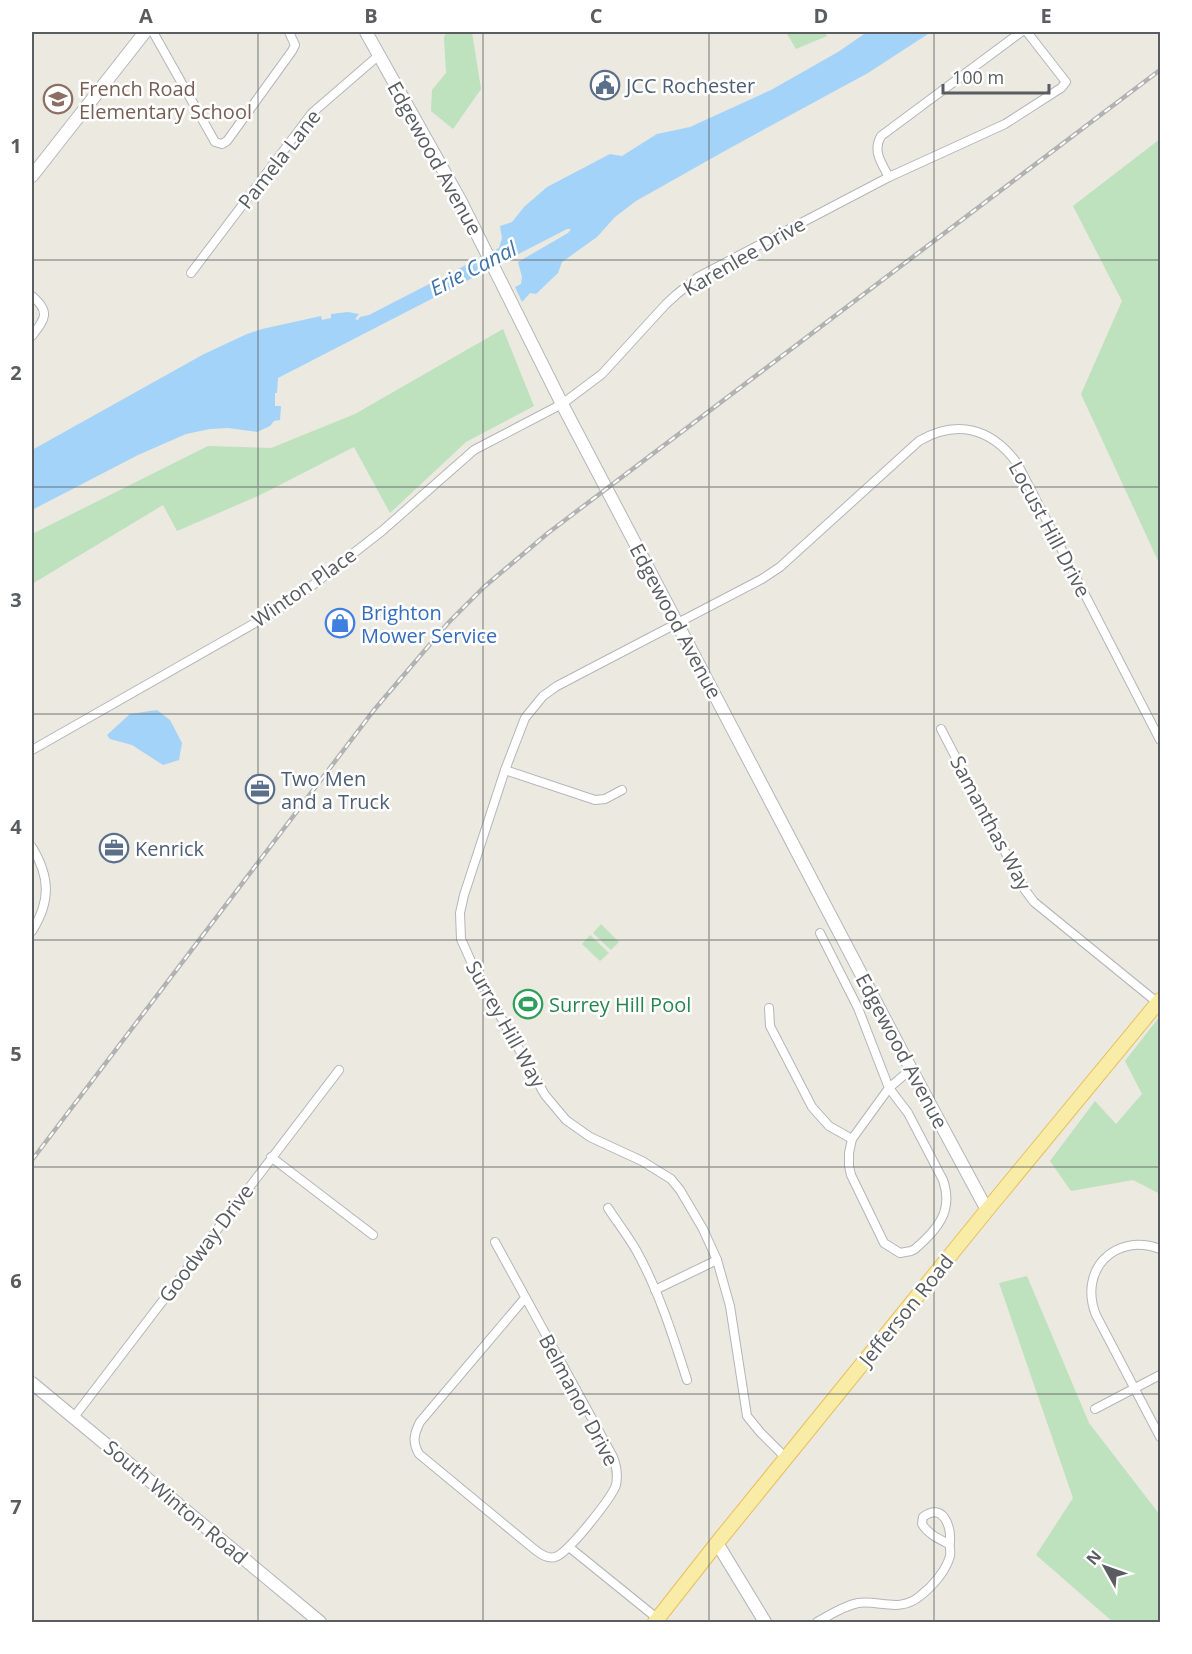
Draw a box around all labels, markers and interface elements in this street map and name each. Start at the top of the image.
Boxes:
text: A [139,2,153,29]
text: B [364,2,378,29]
text: C [590,2,603,29]
text: D [814,2,828,29]
text: E [1040,2,1052,29]
scale bar [943,57,1050,95]
text: 100 m [952,65,1004,89]
public building icon: JCC Rochester [589,69,621,101]
place label: JCC Rochester [624,72,755,99]
place label: French Road Elementary School [79,75,252,125]
street label: Edgewood Avenue [381,76,489,240]
school or university icon: French Road Elementary School [42,83,74,115]
street label: Pamela Lane [232,104,326,214]
text: 1 [10,132,22,159]
street label: Karenlee Drive [678,210,810,302]
water label: Erie Canal [425,234,522,302]
text: 2 [10,359,22,386]
street label: Locust Hill Drive [1003,456,1097,602]
street label: Edgewood Avenue [624,539,728,703]
street label: Winton Place [247,541,361,633]
text: 3 [10,586,22,613]
place label: Brighton Mower Service [361,599,497,649]
shop icon: Brighton Mower Service [324,607,356,639]
street label: Samanthas Way [944,751,1038,896]
place label: Two Men and a Truck [281,765,390,815]
office icon: Two Men and a Truck [244,773,276,805]
text: 4 [10,813,22,840]
office icon: Kenrick [98,832,130,864]
place label: Kenrick [135,835,205,862]
street label: Surrey Hill Way [460,956,552,1093]
street label: Edgewood Avenue [850,969,954,1133]
sports icon: Surrey Hill Pool [512,988,544,1020]
place label: Surrey Hill Pool [549,991,691,1018]
text: 5 [10,1040,22,1067]
street label: Goodway Drive [153,1178,259,1308]
street label: Jefferson Road [851,1249,959,1373]
text: 6 [10,1267,22,1294]
street label: Belmanor Drive [533,1329,625,1471]
street label: South Winton Road [98,1434,254,1570]
text: 7 [10,1493,22,1520]
north arrow [1075,1537,1135,1597]
text: N [1081,1545,1106,1569]

